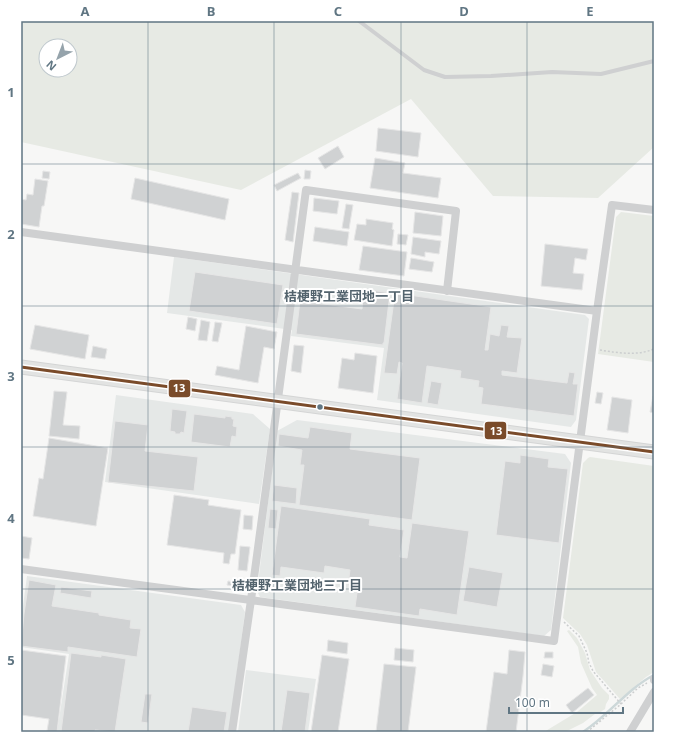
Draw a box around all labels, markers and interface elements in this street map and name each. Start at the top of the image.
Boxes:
text: A [81,2,90,20]
text: B [207,2,215,20]
text: C [334,2,342,20]
text: D [459,2,469,20]
text: E [586,2,594,20]
north arrow [38,38,78,78]
text: N [43,57,59,74]
text: 1 [7,83,15,101]
text: 2 [7,225,15,243]
district label: 桔梗野工業団地一丁目 [284,287,414,305]
text: 3 [7,367,15,385]
line badge: 13 [168,379,191,398]
text: 13 [173,380,185,395]
unlabelled marker [315,402,325,412]
line badge: 13 [484,421,507,440]
text: 13 [490,423,502,438]
text: 4 [7,509,15,527]
district label: 桔梗野工業団地三丁目 [232,576,362,594]
text: 5 [7,651,15,669]
scale bar [509,689,623,715]
text: 100 m [515,694,550,711]

